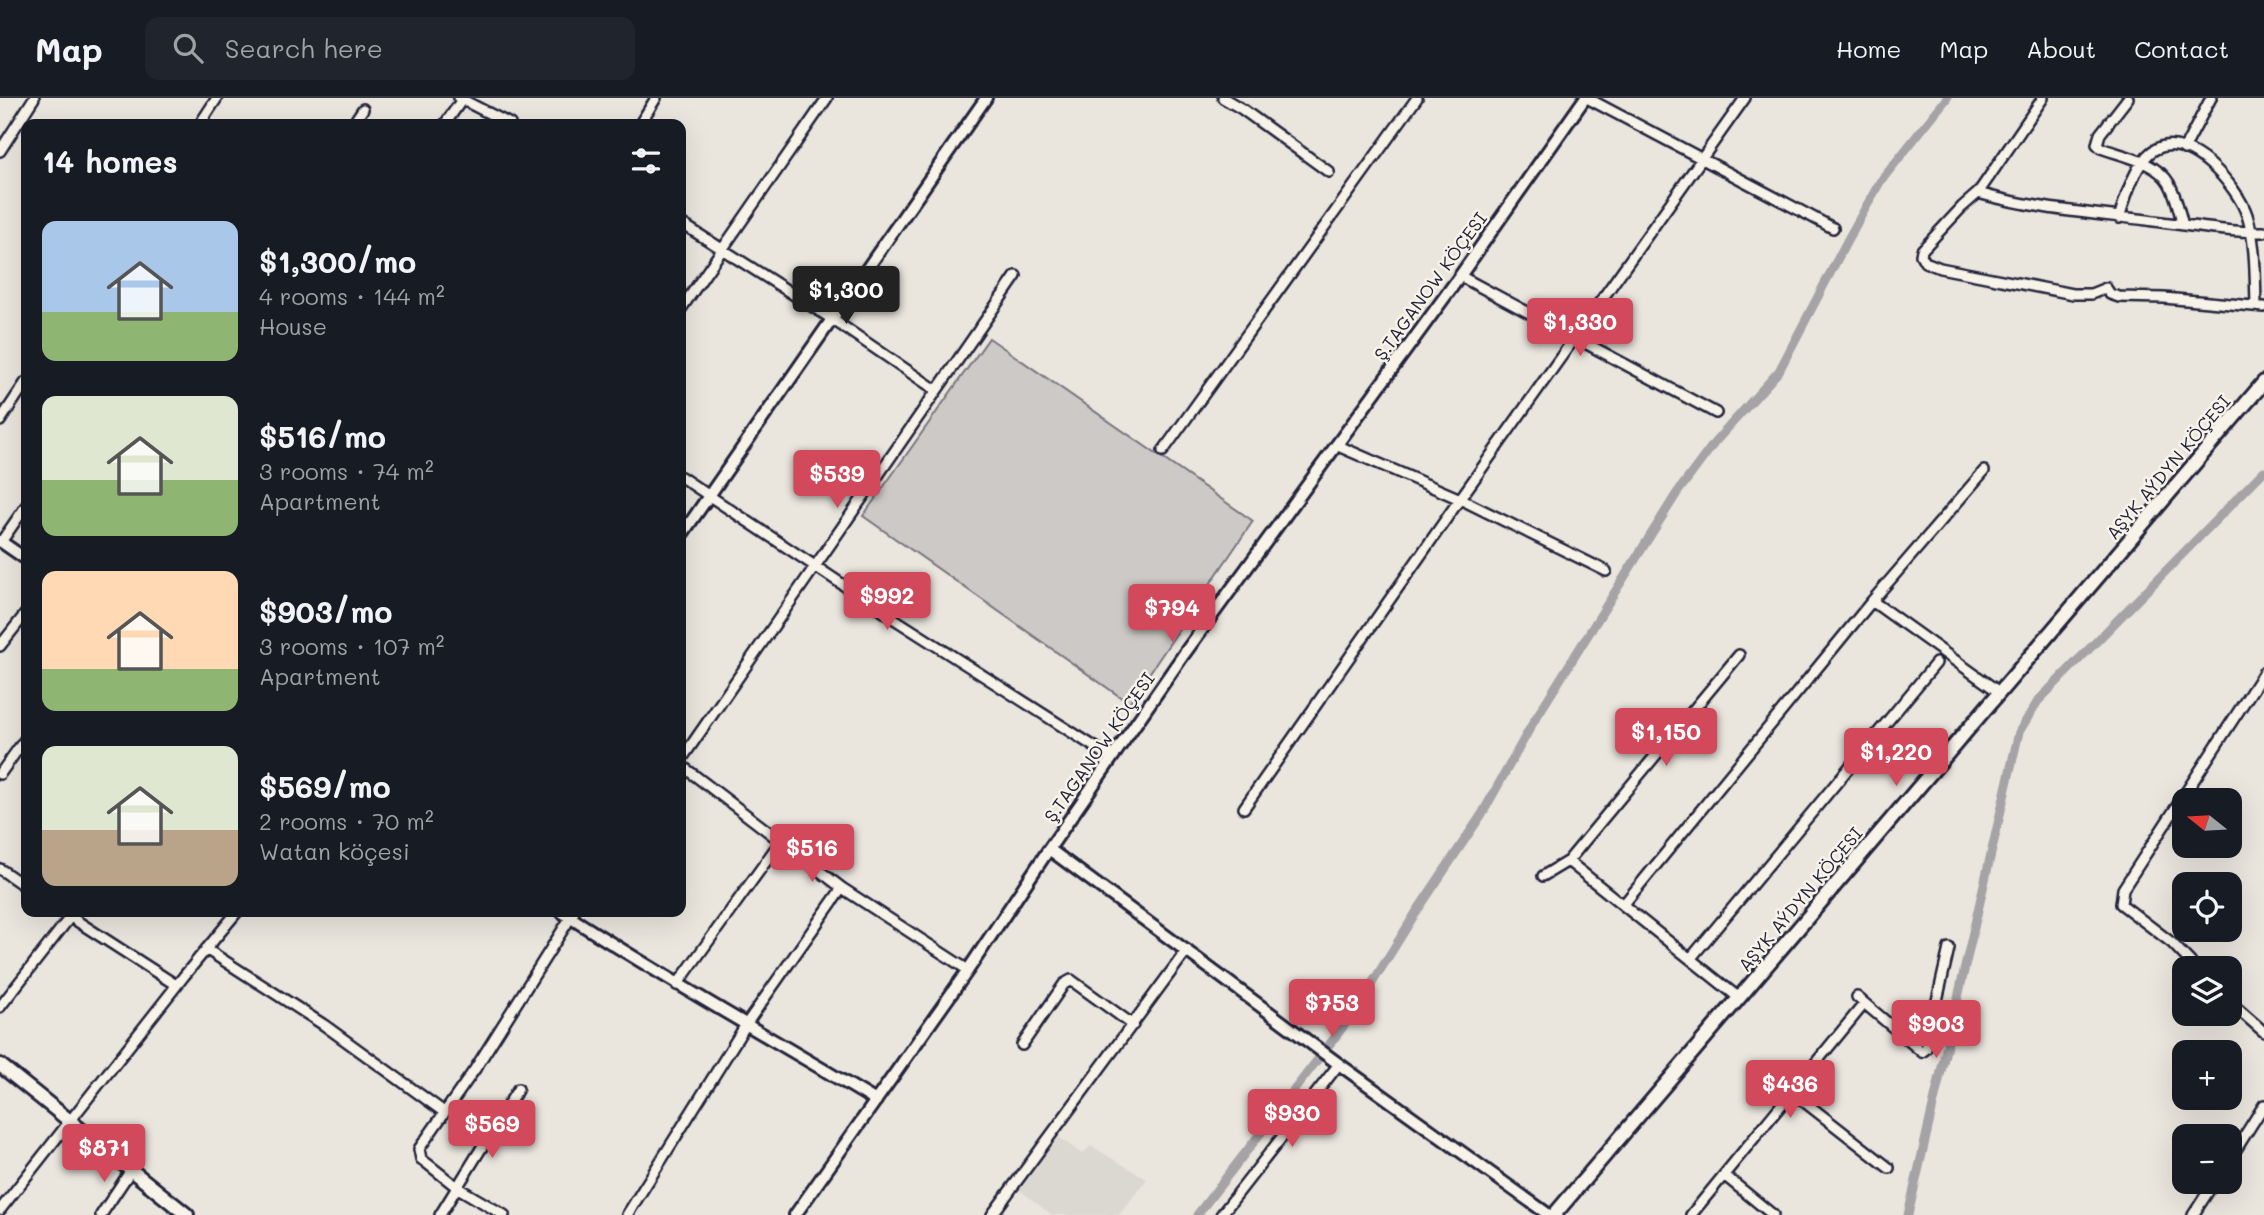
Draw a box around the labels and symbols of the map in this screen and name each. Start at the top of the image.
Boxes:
street label: Ş.TAGANOW KÖÇESI [1368,207,1492,365]
pin: $1,300 [789,266,903,326]
pin: $1,330 [1523,299,1637,358]
street label: AŞYK AÝDYN KÖÇESI [2100,390,2236,544]
pin: $539 [796,450,878,510]
pin: $992 [846,573,928,632]
pin: $794 [1131,584,1213,644]
street label: Ş.TAGANOW KÖÇESI [1038,667,1160,827]
pin: $1,150 [1609,708,1723,768]
pin: $1,220 [1839,728,1953,788]
north arrow [2172,788,2242,858]
street label: AŞYK AÝDYN KÖÇESI [1732,822,1868,976]
pin: $516 [771,824,853,884]
pin: $753 [1291,979,1373,1039]
pin: $903 [1895,1000,1977,1060]
pin: $436 [1749,1060,1831,1120]
pin: $930 [1251,1090,1333,1149]
pin: $569 [451,1100,533,1160]
pin: $871 [63,1124,145,1184]

